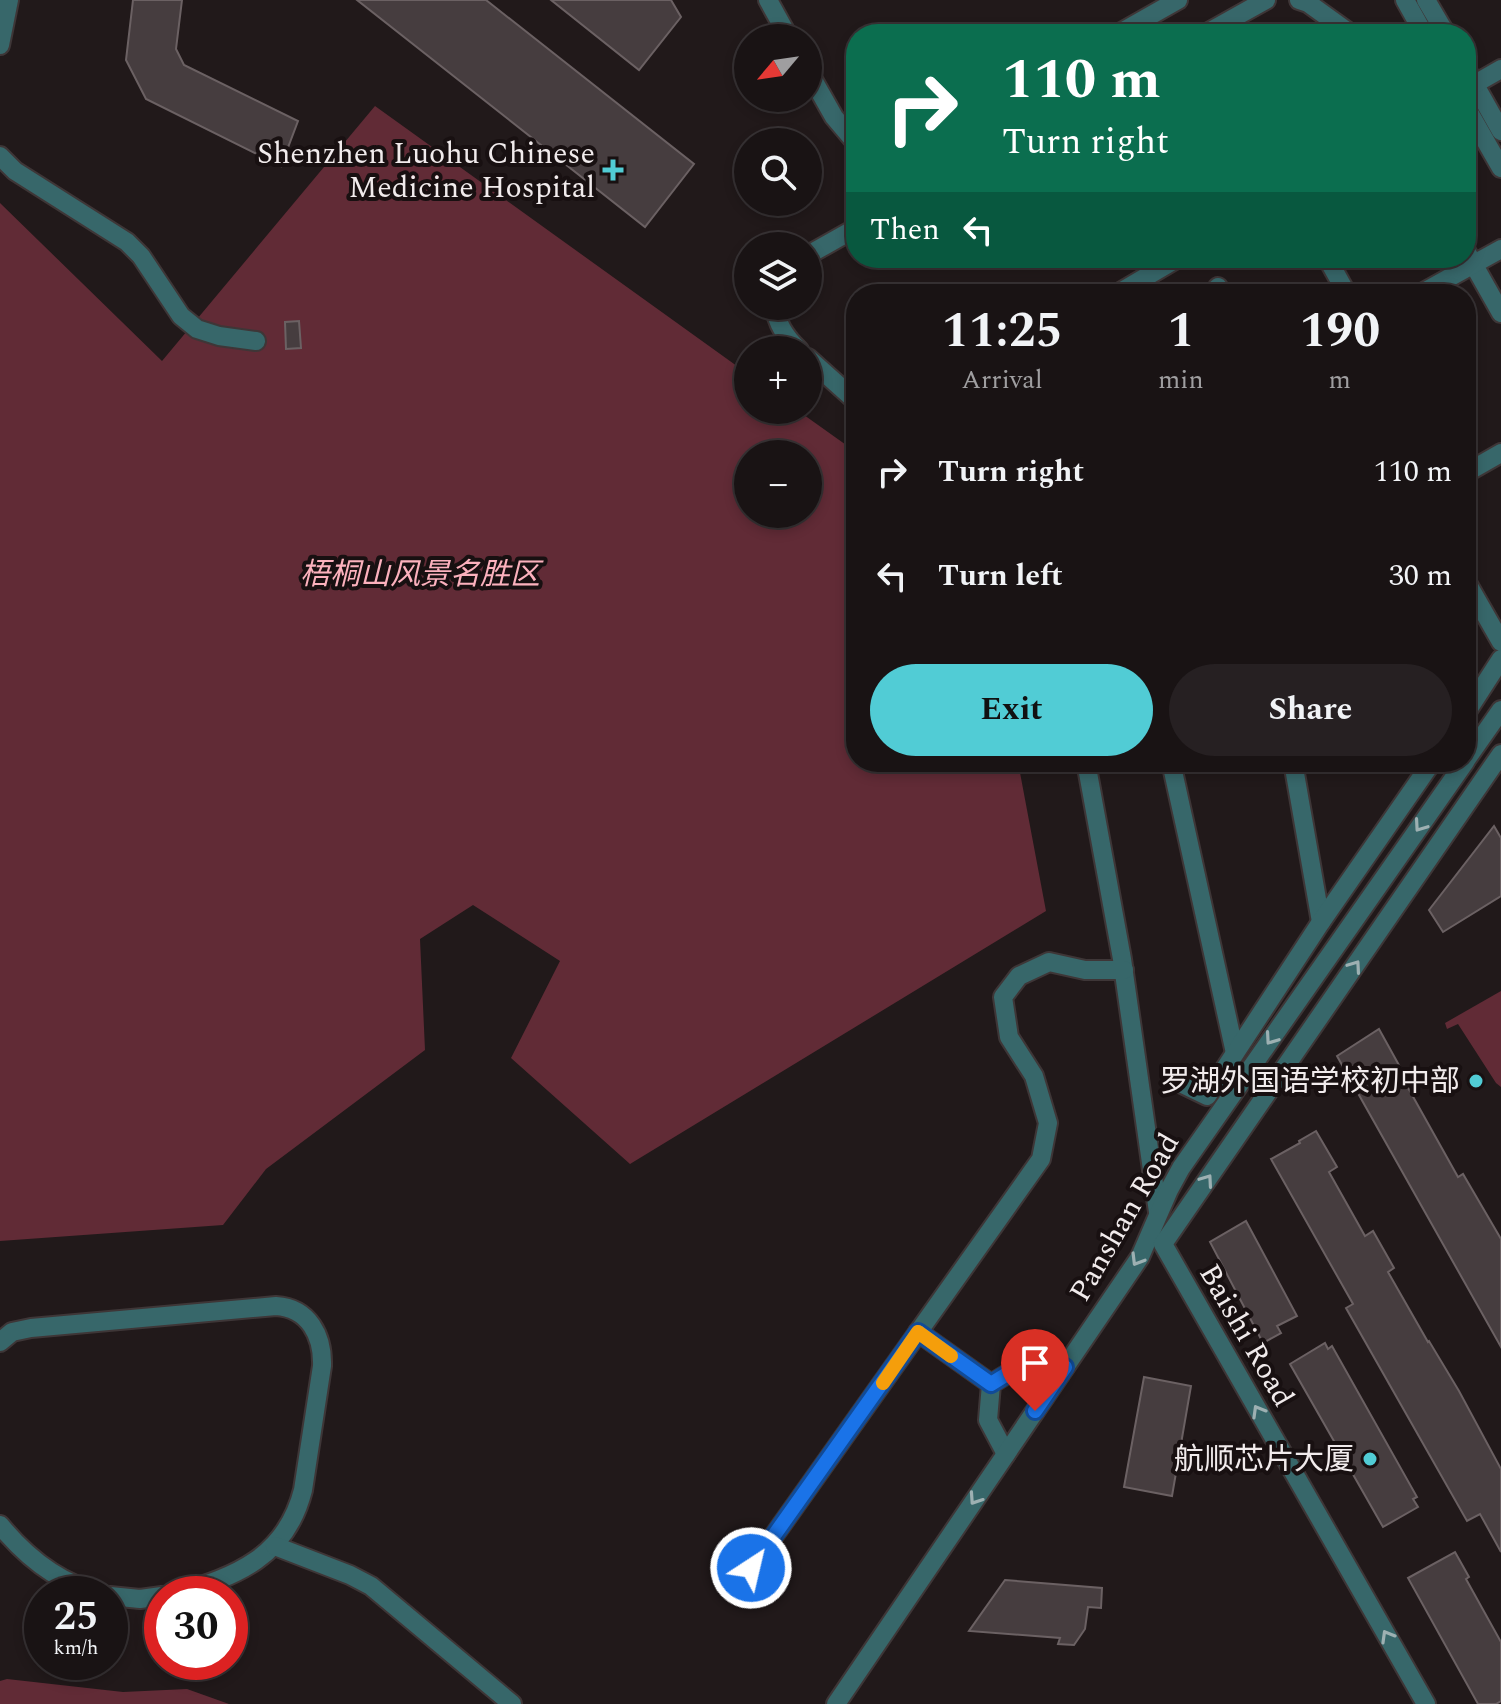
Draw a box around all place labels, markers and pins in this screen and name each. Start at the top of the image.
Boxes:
place label: Shenzhen Luohu Chinese Medicine Hospital [257,131,595,211]
marker: Shenzhen Luohu Chinese Medicine Hospital [602,159,624,181]
place label: 罗湖外国语学校初中部 [1160,1059,1460,1105]
marker: 罗湖外国语学校初中部 [1467,1072,1485,1090]
pin [1001,1329,1069,1411]
place label: 航顺芯片大厦 [1174,1437,1354,1483]
marker: 航顺芯片大厦 [1361,1450,1379,1468]

